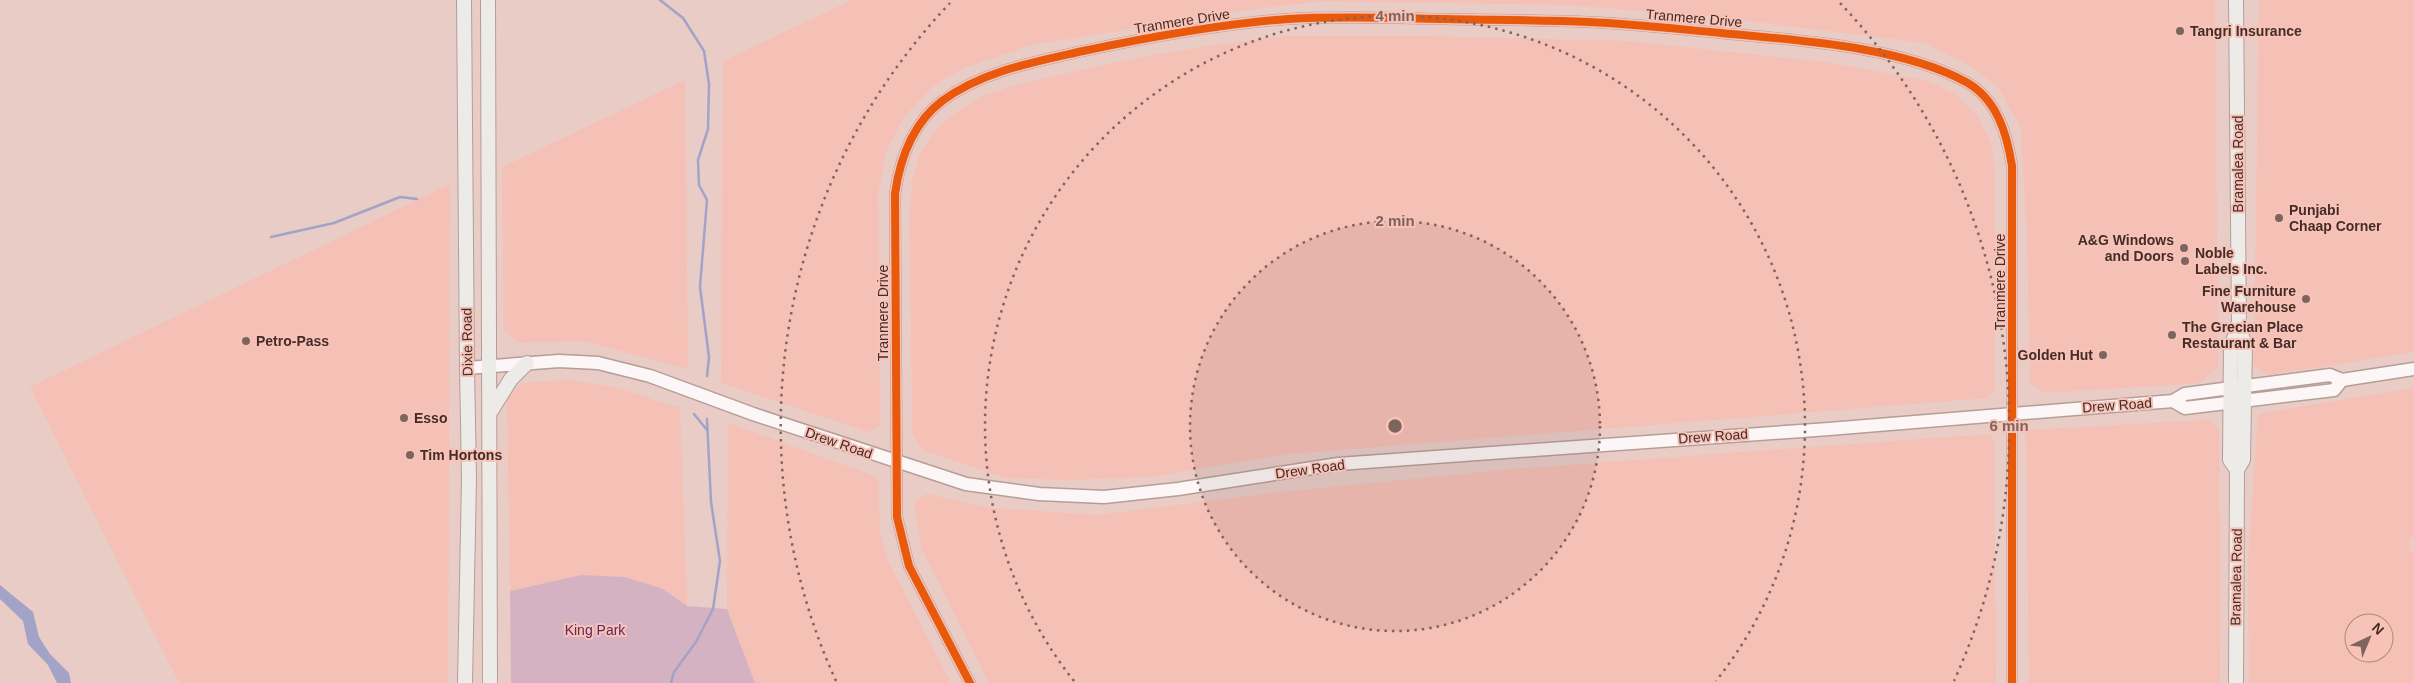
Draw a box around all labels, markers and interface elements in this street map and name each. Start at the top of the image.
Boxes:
street label: Tranmere Drive [1133,6,1231,36]
street label: Tranmere Drive [1645,6,1743,30]
text: 4 min [1375,7,1415,24]
place label: Tangri Insurance [2190,23,2302,39]
marker: Tangri Insurance [2174,25,2186,37]
street label: Bramalea Road [2230,115,2246,213]
place label: Punjabi Chaap Corner [2289,202,2382,234]
text: 2 min [1375,212,1415,229]
marker: Punjabi Chaap Corner [2273,212,2285,224]
place label: A&G Windows and Doors [2078,232,2174,264]
street label: Tranmere Drive [1992,233,2008,330]
marker: A&G Windows and Doors [2178,242,2190,254]
place label: Noble Labels Inc. [2195,245,2267,277]
marker: Noble Labels Inc. [2179,255,2191,267]
street label: Tranmere Drive [875,264,891,361]
place label: Fine Furniture Warehouse [2202,283,2296,315]
marker: Fine Furniture Warehouse [2300,293,2312,305]
street label: Dixie Road [458,308,476,376]
place label: The Grecian Place Restaurant & Bar [2182,319,2304,351]
marker: The Grecian Place Restaurant & Bar [2166,329,2178,341]
place label: Petro-Pass [256,333,329,349]
marker: Petro-Pass [240,335,252,347]
place label: Golden Hut [2018,347,2093,363]
marker: Golden Hut [2097,349,2109,361]
street label: Drew Road [2082,395,2152,415]
place label: Esso [414,410,447,426]
marker: Esso [398,412,410,424]
centre of rings [1386,417,1404,435]
text: 6 min [1989,417,2029,434]
street label: Drew Road [803,424,875,462]
street label: Drew Road [1678,426,1748,446]
place label: Tim Hortons [420,447,502,463]
marker: Tim Hortons [404,449,416,461]
street label: Drew Road [1274,456,1346,482]
street label: Bramalea Road [2227,528,2245,626]
north arrow [2344,613,2394,663]
text: N [2369,619,2387,638]
park label: King Park [565,622,626,638]

